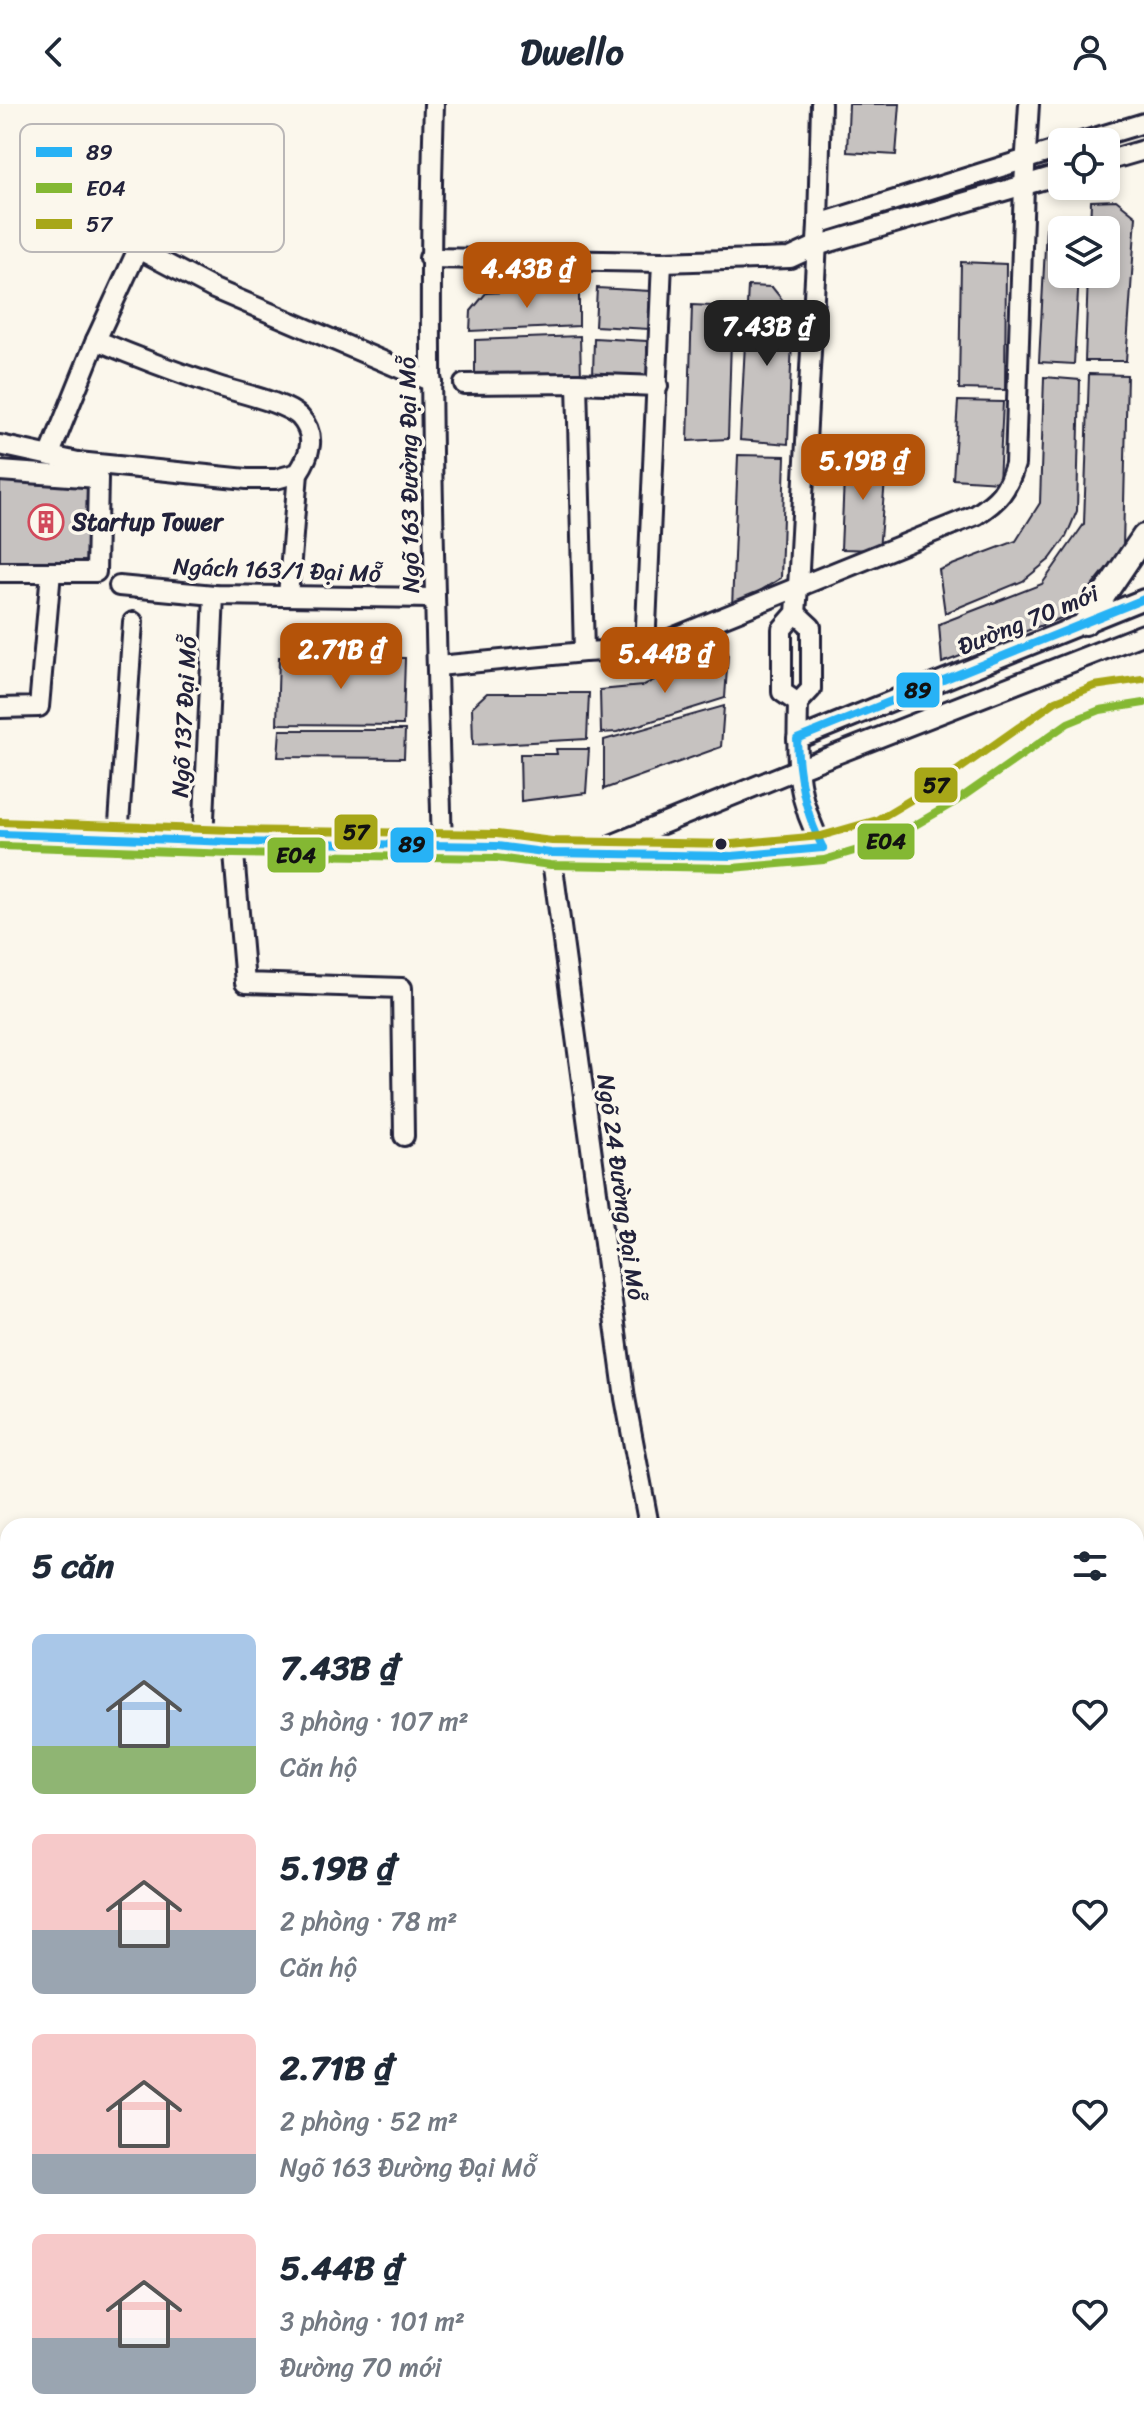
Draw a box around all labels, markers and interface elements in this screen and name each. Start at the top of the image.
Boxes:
text: Dwello [520,20,624,84]
icon: back [32,30,76,74]
icon: person [1068,30,1112,74]
legend [20,124,284,252]
map controls [1048,128,1120,288]
button: locate [1048,128,1120,200]
text: 89 [86,133,113,172]
text: E04 [86,169,126,208]
text: 57 [86,205,113,244]
button: layers [1048,216,1120,288]
pin: 4.43B ₫ [453,242,601,310]
text: 4.43B ₫ [481,245,573,291]
pin: 7.43B ₫ [693,300,841,368]
text: 7.43B ₫ [722,303,812,349]
street label: Ngõ 163 Đường Đại Mỗ [386,354,432,594]
pin: 5.19B ₫ [789,434,937,502]
text: 5.19B ₫ [819,437,907,483]
place label: Startup Tower [71,501,225,543]
building icon: Startup Tower [27,503,65,541]
street label: Ngách 163/1 Đại Mỗ [172,545,385,595]
street label: Đường 70 mới [951,572,1106,667]
pin: 2.71B ₫ [267,623,415,691]
text: 2.71B ₫ [298,626,384,672]
pin: 5.44B ₫ [591,627,739,695]
text: 5.44B ₫ [618,630,712,676]
street label: Ngõ 137 Đại Mỗ [159,632,209,799]
line badge: 89 [895,671,941,709]
text: 89 [904,671,932,710]
line badge: 57 [913,766,959,804]
text: 57 [923,766,951,805]
line badge: 57 [333,813,379,851]
text: 57 [343,813,371,852]
line badge: E04 [856,822,916,861]
text: E04 [866,822,906,861]
text: 89 [398,825,426,864]
line badge: 89 [389,826,435,864]
line badge: E04 [266,836,327,874]
text: E04 [276,836,316,875]
unlabelled marker [713,836,729,852]
street label: Ngõ 24 Đường Đại Mỗ [584,1071,658,1306]
text: 5 căn [32,1536,114,1596]
icon: filters [1068,1544,1112,1588]
text: 7.43B ₫ [280,1638,398,1698]
icon: home [96,1666,192,1762]
icon: heart [1068,1692,1112,1736]
text: 3 phòng · 107 m² [280,1698,469,1744]
text: Căn hộ [280,1744,357,1790]
text: 5.19B ₫ [280,1838,395,1898]
icon: home [96,1866,192,1962]
icon: heart [1068,1892,1112,1936]
text: 2 phòng · 78 m² [280,1898,458,1944]
text: Căn hộ [280,1944,357,1990]
text: 2.71B ₫ [280,2038,392,2098]
icon: home [96,2066,192,2162]
icon: heart [1068,2092,1112,2136]
text: 2 phòng · 52 m² [280,2098,458,2144]
text: Ngõ 163 Đường Đại Mỗ [280,2144,536,2190]
text: 5.44B ₫ [280,2238,402,2298]
icon: home [96,2266,192,2362]
icon: heart [1068,2292,1112,2336]
text: 3 phòng · 101 m² [280,2298,465,2344]
text: Đường 70 mới [280,2344,441,2390]

